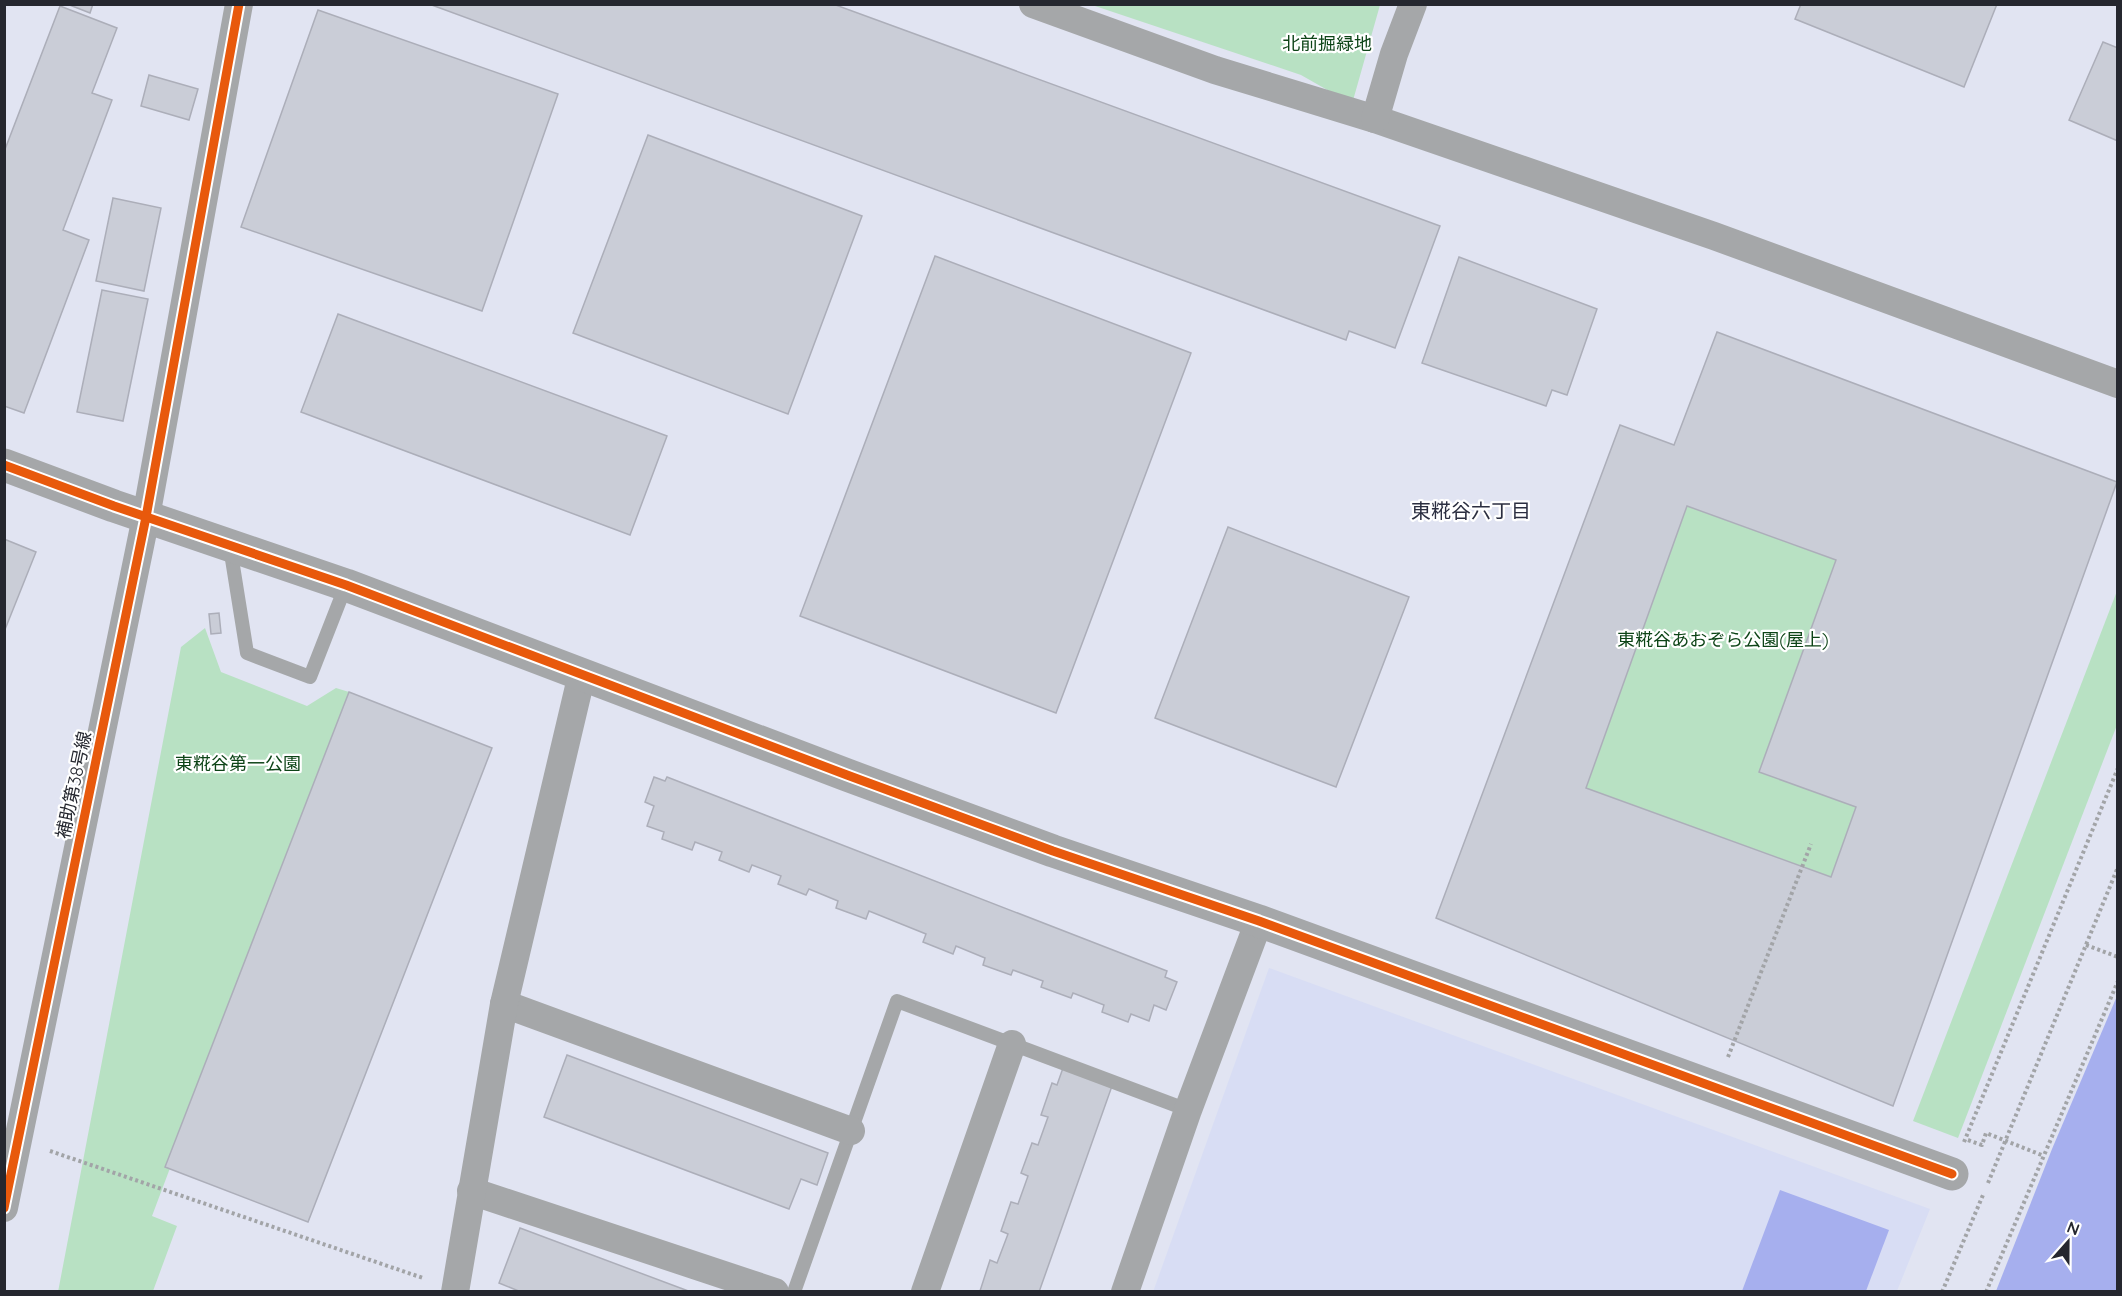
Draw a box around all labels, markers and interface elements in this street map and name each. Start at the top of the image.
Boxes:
park label: 北前掘緑地 [1282,32,1372,55]
district label: 東糀谷六丁目 [1411,498,1531,523]
park label: 東糀谷あおぞら公園(屋上) [1617,628,1829,651]
street label: 補助第38号線 [51,729,96,841]
park label: 東糀谷第一公園 [175,752,301,775]
north arrow [2038,1212,2098,1272]
text: N [2064,1217,2082,1239]

